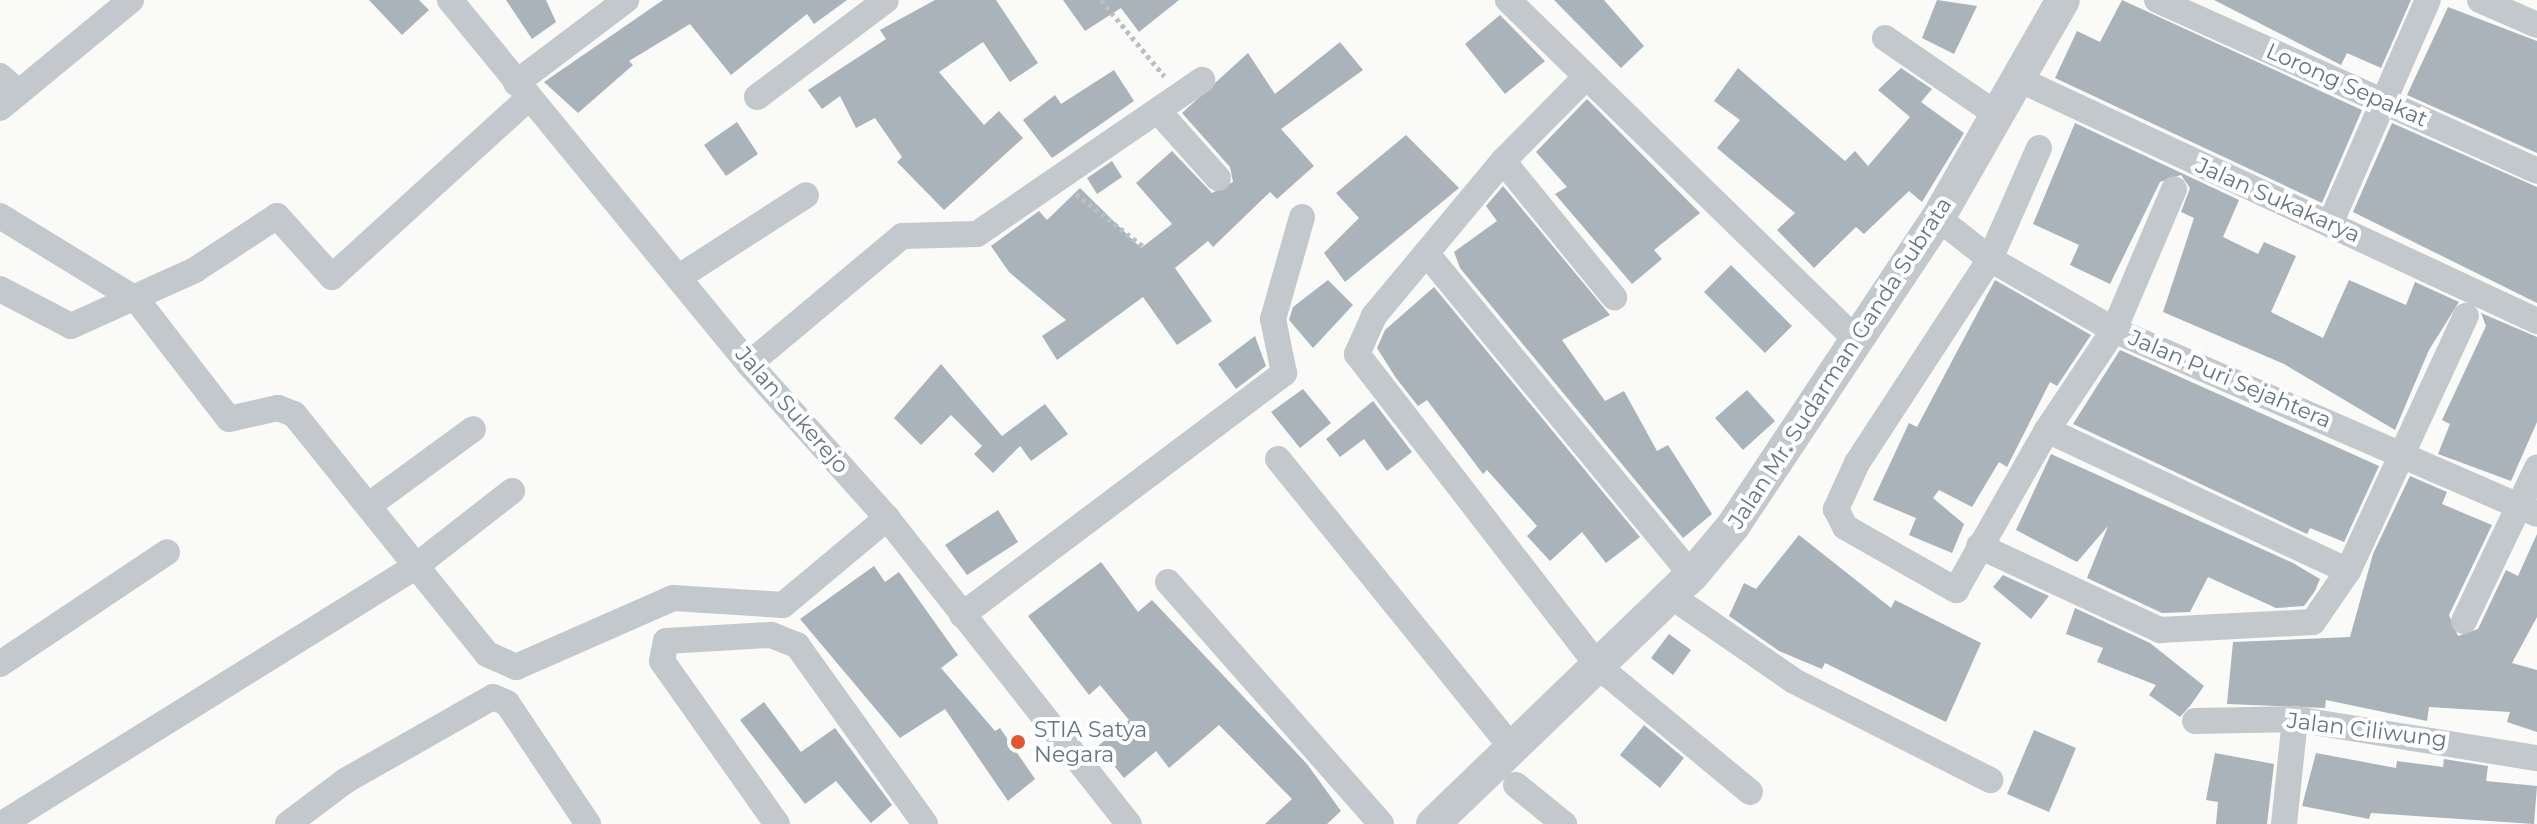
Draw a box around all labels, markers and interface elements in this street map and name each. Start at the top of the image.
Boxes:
street label: Lorong Sepakat [2262,38,2432,132]
street label: Jalan Sukakarya [2192,152,2364,248]
street label: Jalan Mr. Sudarman Ganda Subrata [1723,192,1957,534]
street label: Jalan Puri Sejahtera [2125,324,2335,434]
street label: Jalan Sukerejo [730,341,854,479]
street label: Jalan Ciliwung [2286,707,2448,753]
place label: STIA Satya Negara [1034,716,1147,768]
marker: STIA Satya Negara [1009,733,1027,751]

